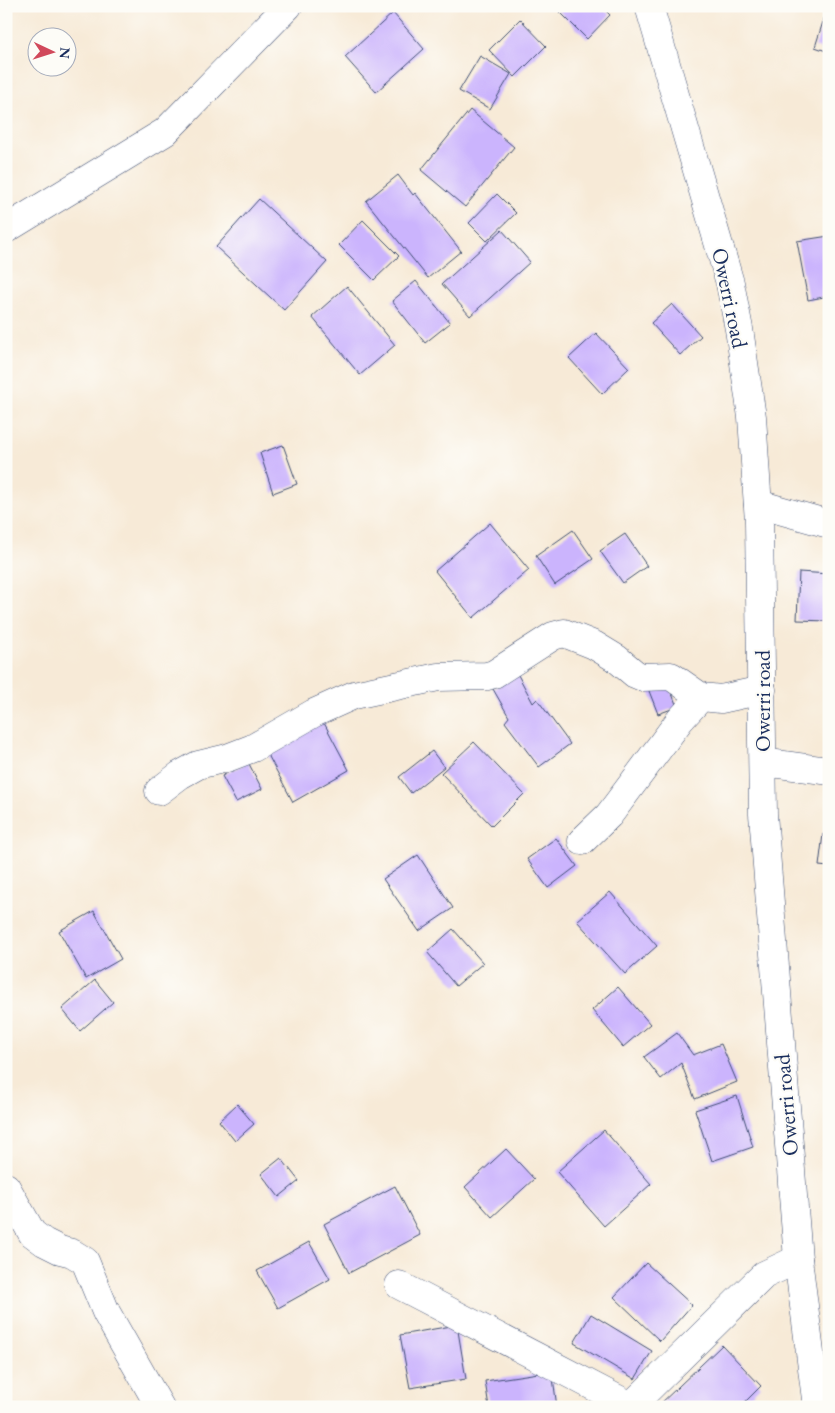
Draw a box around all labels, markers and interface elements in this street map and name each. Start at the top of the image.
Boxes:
north arrow [28,28,78,78]
text: N [56,47,74,60]
street label: Owerri road [705,245,755,352]
street label: Owerri road [748,649,777,752]
street label: Owerri road [767,1052,805,1157]

